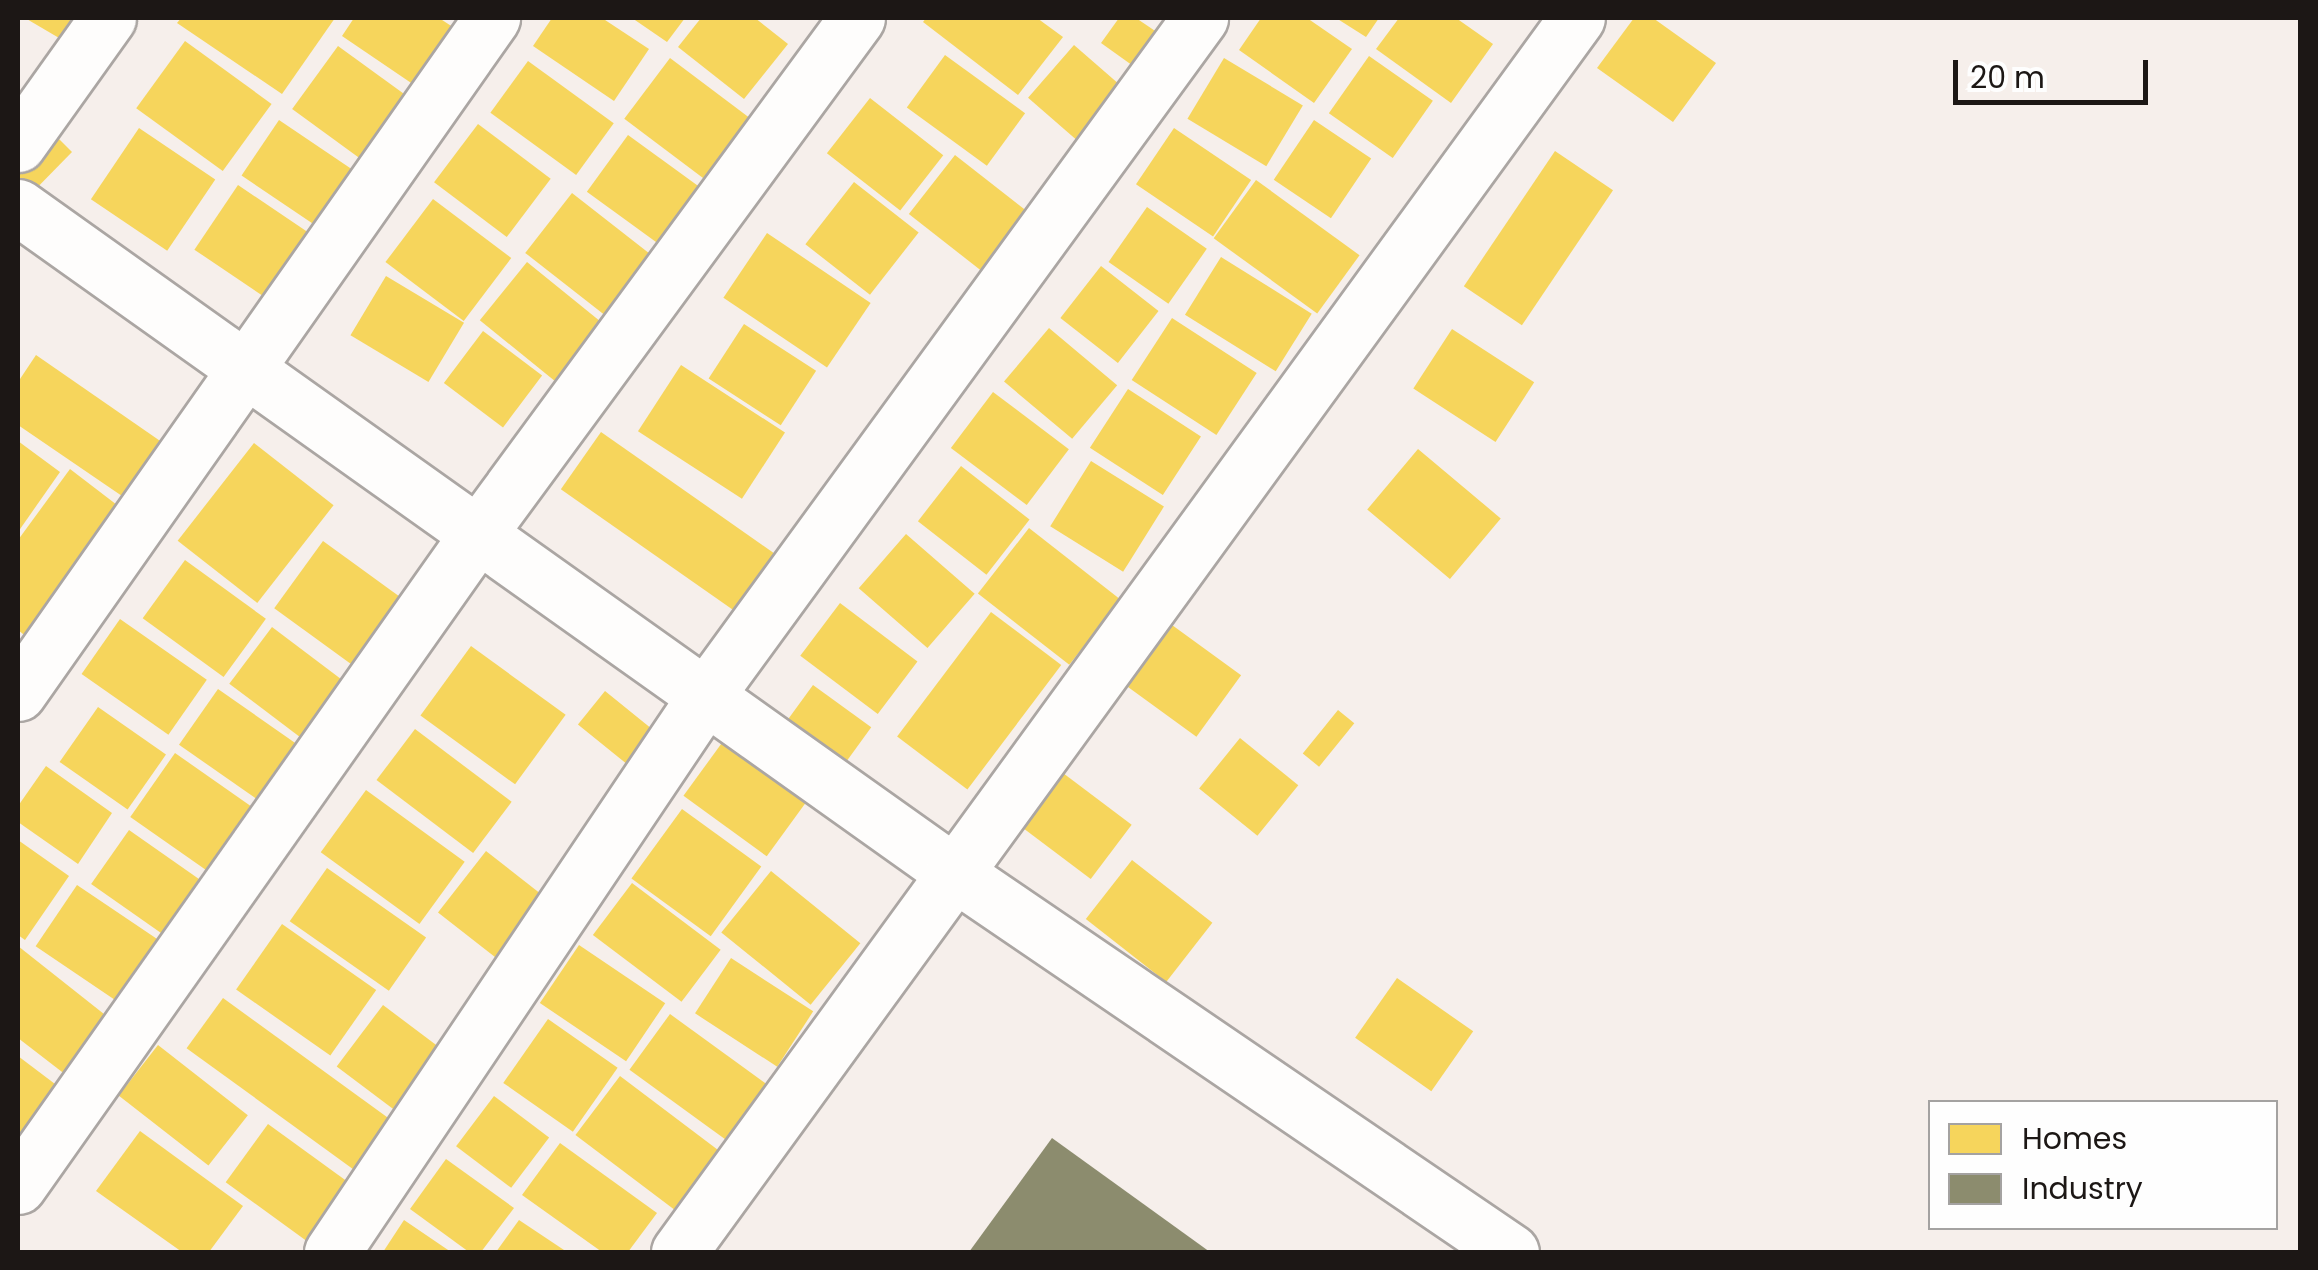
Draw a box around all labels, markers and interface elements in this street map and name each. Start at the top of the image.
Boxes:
scale bar [1958,40,2153,102]
text: 20 m [1970,56,2045,99]
legend [1928,1100,2278,1230]
text: Homes [2022,1117,2127,1160]
text: Industry [2022,1167,2143,1210]

